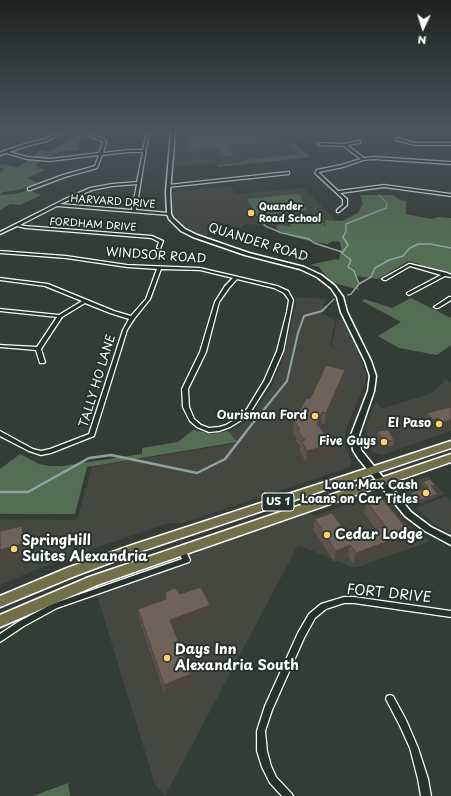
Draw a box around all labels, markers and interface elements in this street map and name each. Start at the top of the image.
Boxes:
north arrow [403,8,443,48]
text: N [417,32,427,49]
street label: HARVARD DRIVE [70,193,156,211]
place label: Quander Road School [259,201,321,224]
marker: Quander Road School [246,208,256,218]
street label: FORDHAM DRIVE [49,216,137,234]
street label: QUANDER ROAD [206,221,310,265]
street label: WINDSOR ROAD [105,245,207,267]
street label: TALLY HO LANE [77,333,119,429]
place label: Ourisman Ford [217,409,307,423]
marker: Ourisman Ford [310,411,320,421]
place label: El Paso [388,417,431,431]
marker: El Paso [434,419,444,429]
place label: Five Guys [319,435,376,449]
marker: Five Guys [379,437,389,447]
place label: Loan Max Cash Loans on Car Titles [301,479,418,507]
marker: Loan Max Cash Loans on Car Titles [421,488,431,498]
road number: US 1 [262,493,294,511]
place label: Cedar Lodge [335,527,423,543]
marker: Cedar Lodge [322,530,332,540]
place label: SpringHill Suites Alexandria [22,533,148,566]
marker: SpringHill Suites Alexandria [9,544,19,554]
street label: FORT DRIVE [346,581,432,607]
place label: Days Inn Alexandria South [175,642,299,674]
marker: Days Inn Alexandria South [162,653,172,663]

